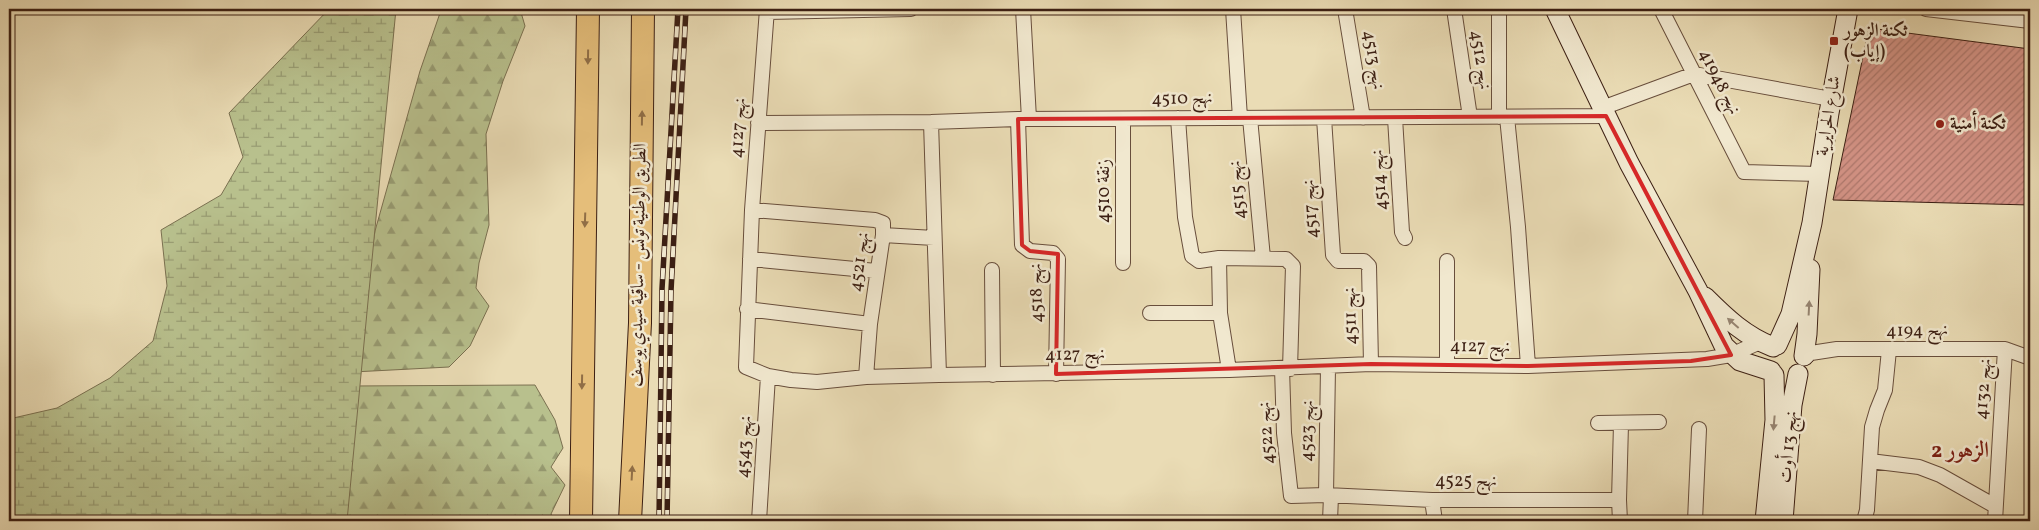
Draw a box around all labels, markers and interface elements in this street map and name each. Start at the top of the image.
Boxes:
place label: ثكنة الزهور (إياب) [1842,19,1908,65]
street label: نهج 4513 [1354,28,1390,92]
street label: نهج 4512 [1461,28,1497,92]
marker: ثكنة الزهور (إياب) [1828,35,1840,47]
street label: نهج 41948 [1690,45,1746,120]
one-way arrow [583,50,591,66]
street label: شارع الحرايرية [1810,74,1849,158]
street label: نهج 4510 [1151,86,1213,114]
street label: نهج 4127 [724,97,756,159]
one-way arrow [638,110,646,126]
place label: ثكنة أمنية [1950,110,2006,137]
marker: ثكنة أمنية [1934,118,1946,130]
street label: الطريق الوطنية تونس - ساقية سيدي يوسف [624,143,655,387]
street label: نهج 4514 [1365,148,1397,211]
street label: زنقة 4510 [1092,159,1117,223]
street label: نهج 4515 [1223,159,1255,221]
street label: نهج 4517 [1296,178,1328,239]
one-way arrow [581,212,589,228]
street label: نهج 4521 [843,230,879,294]
street label: نهج 4518 [1024,263,1052,323]
street label: نهج 4511 [1338,287,1366,345]
one-way arrow [1805,300,1813,316]
one-way arrow [1726,318,1739,329]
street label: نهج 4194 [1886,318,1948,346]
street label: نهج 4127 [1450,334,1510,362]
street label: نهج 4127 [1045,342,1105,370]
street label: نهج 4132 [1969,358,2001,421]
one-way arrow [578,375,586,391]
street label: نهج 4523 [1295,400,1323,462]
street label: نهج 4522 [1252,401,1284,465]
street label: نهج 13 أوت [1771,410,1807,484]
street label: نهج 4543 [731,415,761,479]
one-way arrow [1770,416,1778,432]
district label: الزهور 2 [1931,436,1989,467]
one-way arrow [628,464,636,480]
street label: نهج 4525 [1435,469,1497,496]

